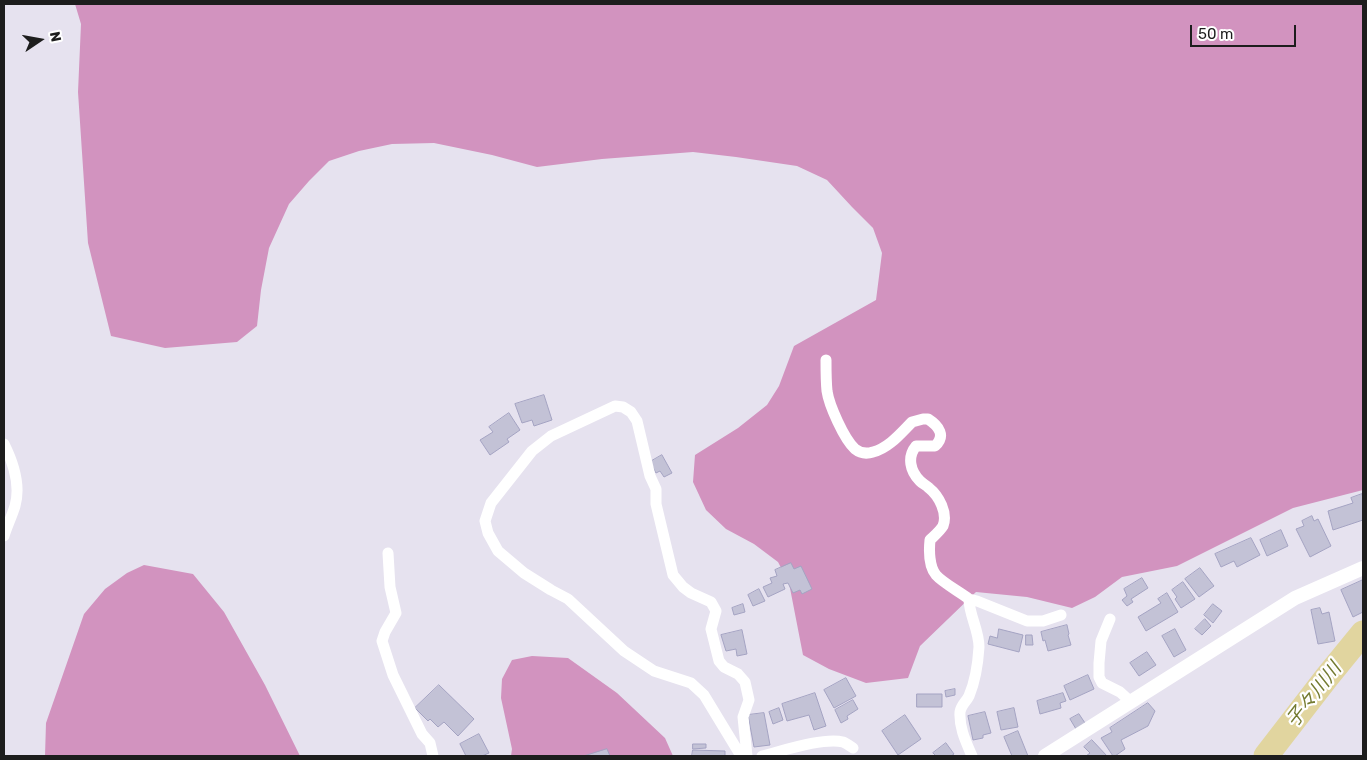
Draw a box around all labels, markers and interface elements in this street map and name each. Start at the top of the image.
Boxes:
north arrow [15,15,65,65]
scale bar [1192,15,1298,47]
text: 50 m [1198,25,1233,43]
text: N [46,30,65,43]
water label: 子々川川 [1282,658,1346,732]

